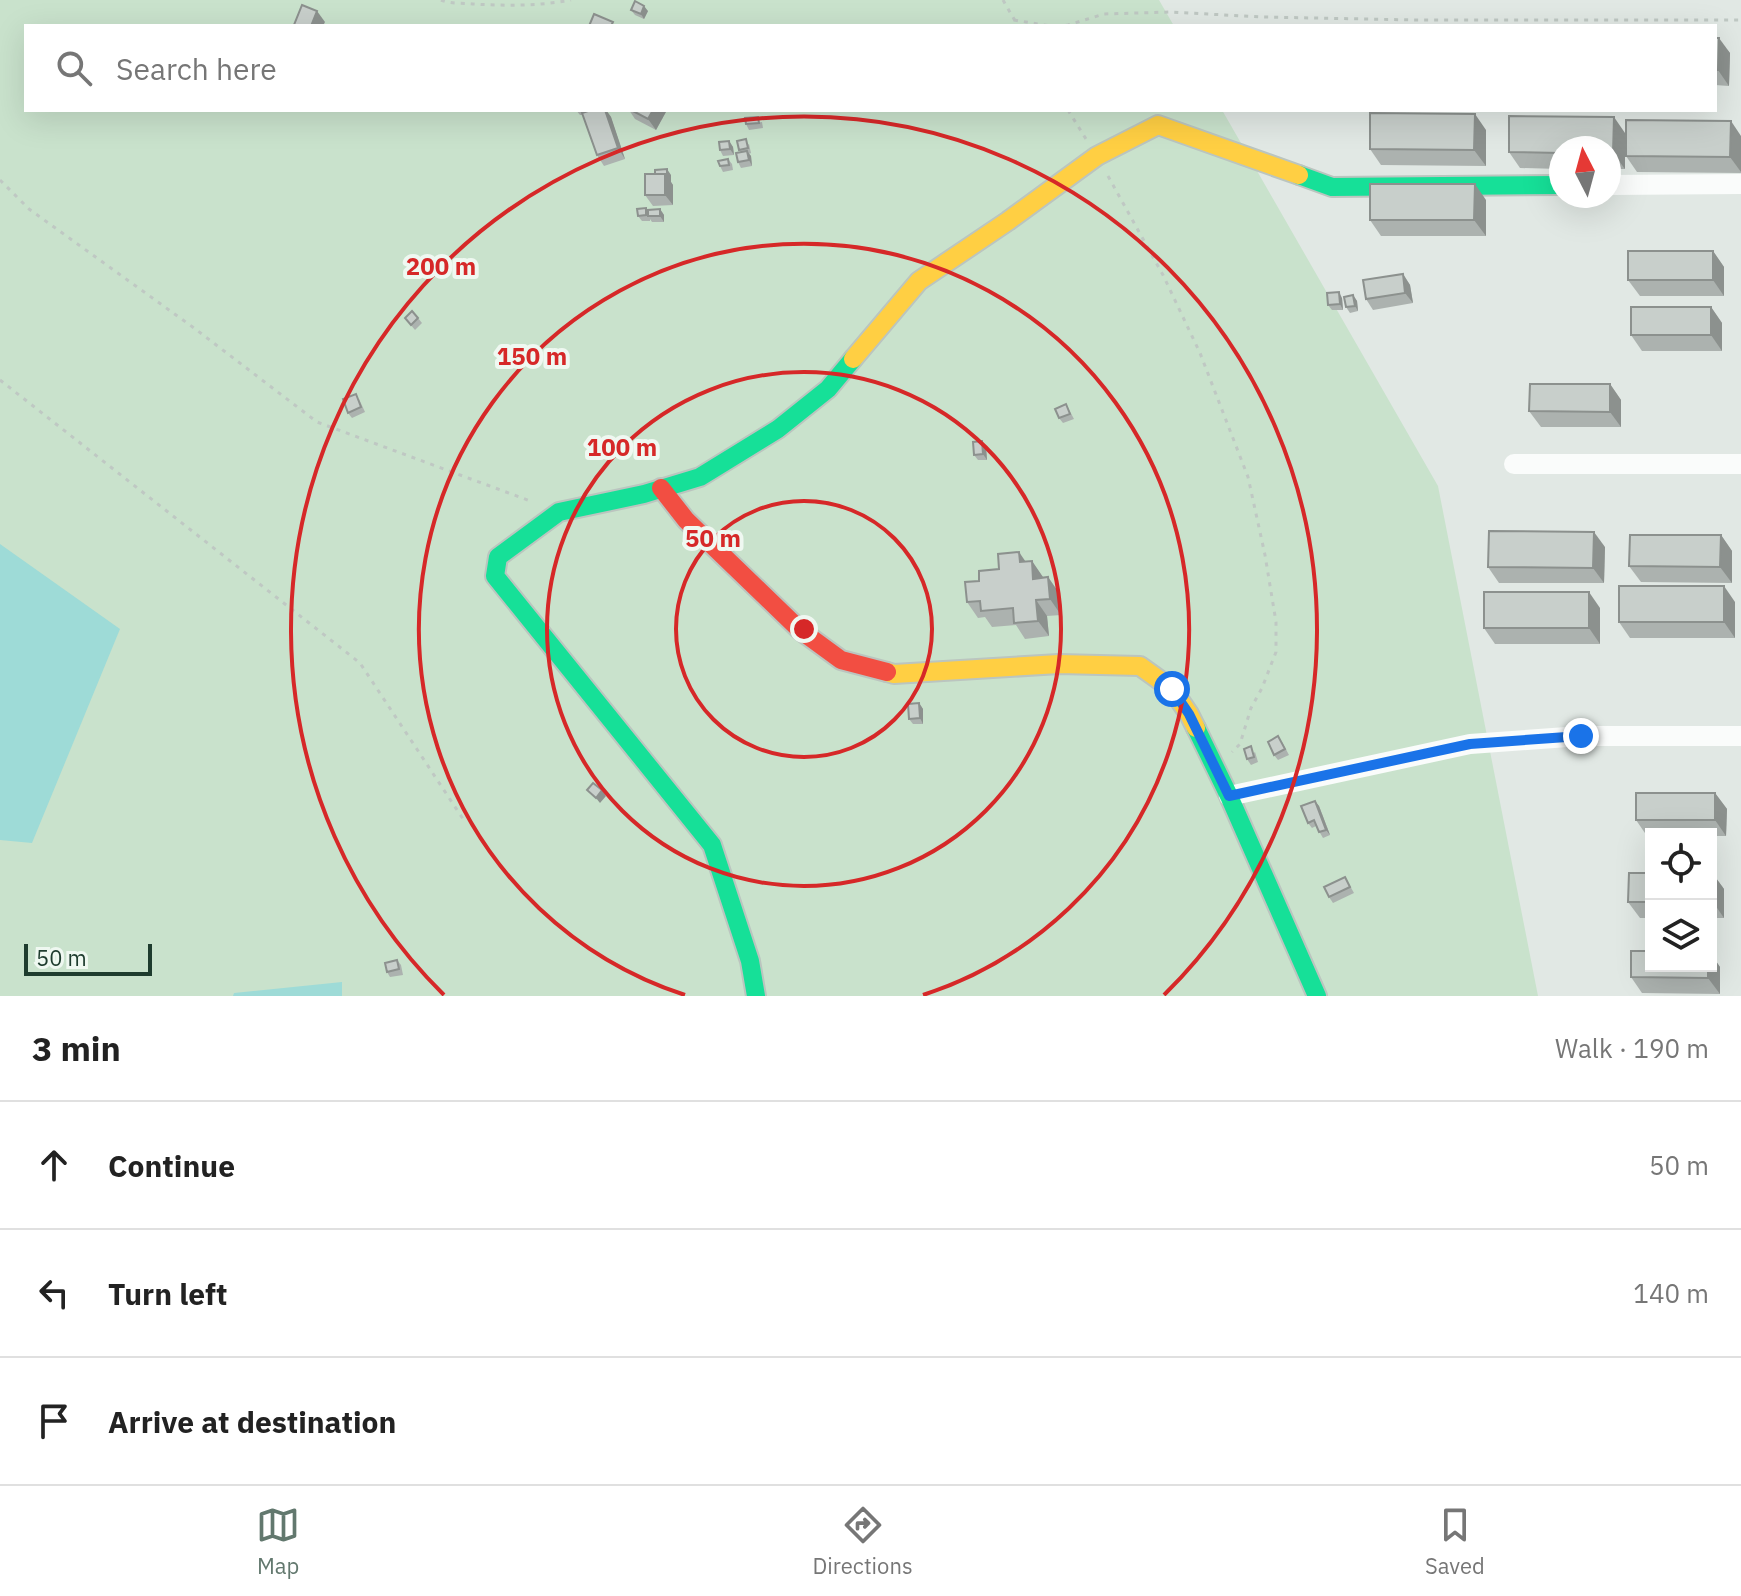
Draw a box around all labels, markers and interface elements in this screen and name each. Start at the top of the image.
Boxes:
search box [24,24,1717,112]
icon: search [52,46,96,90]
text: Search here [116,49,277,88]
north arrow [1549,136,1621,208]
text: 200 m [406,250,476,282]
text: 150 m [497,340,567,372]
text: 100 m [587,431,657,463]
text: 50 m [685,522,741,554]
centre of rings [790,615,818,643]
route start [1154,671,1190,707]
route end [1563,718,1599,754]
map controls [1645,828,1717,972]
button: locate [1645,828,1717,900]
button: layers [1645,900,1717,972]
scale bar [24,940,152,976]
text: 50 m [36,943,87,972]
text: 3 min [32,1026,121,1070]
text: Walk · 190 m [1555,1031,1709,1065]
icon: ahead [32,1143,76,1187]
text: Continue [108,1146,235,1185]
text: 50 m [1649,1148,1709,1182]
icon: left [32,1271,76,1315]
text: Turn left [108,1274,227,1313]
text: 140 m [1633,1276,1709,1310]
icon: arrive [32,1399,76,1443]
text: Arrive at destination [108,1402,396,1441]
tab: Map [256,1503,300,1580]
tab: Directions [813,1503,913,1580]
tab: Saved [1425,1503,1485,1580]

